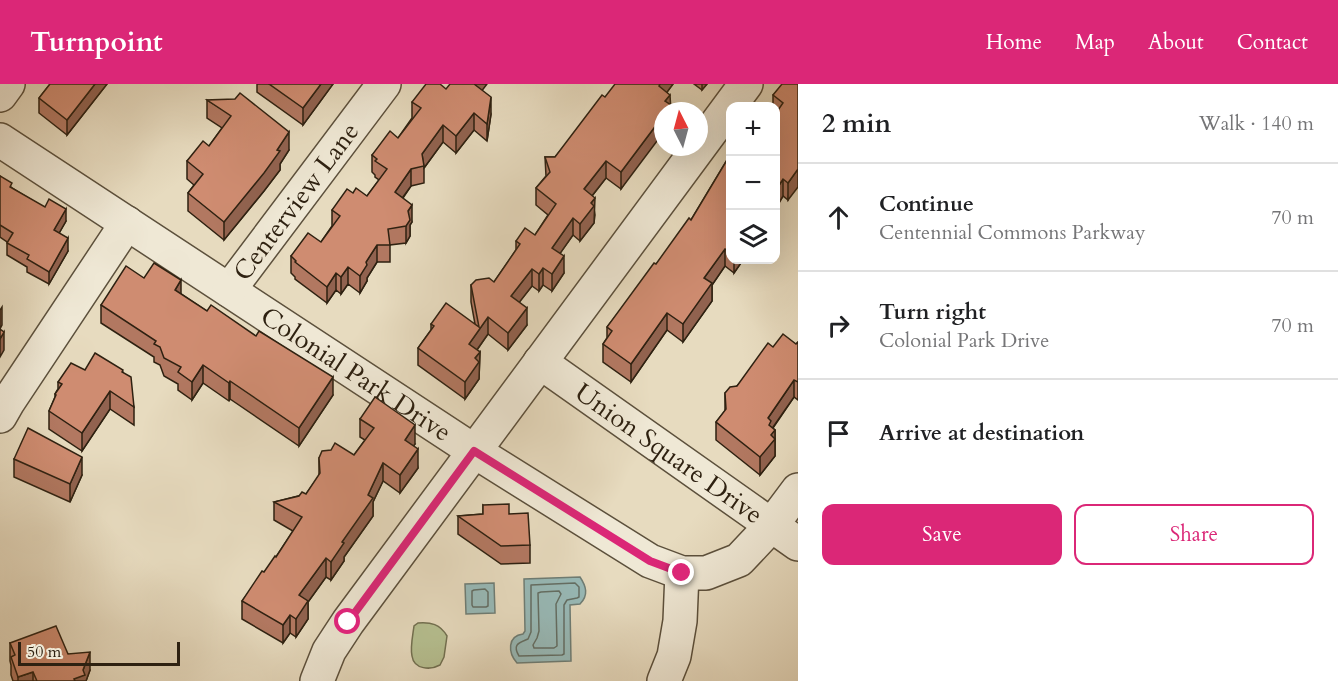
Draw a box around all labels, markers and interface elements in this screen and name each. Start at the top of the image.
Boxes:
text: Turnpoint [30,23,163,61]
text: Home [986,28,1042,57]
text: Map [1075,28,1115,57]
text: About [1148,28,1204,57]
text: Contact [1237,28,1308,57]
north arrow [654,102,708,156]
map controls [726,102,780,264]
button: + [726,102,780,156]
text: 2 min [822,106,891,141]
text: Walk · 140 m [1199,110,1314,137]
street label: Centerview Lane [225,115,367,288]
button: − [726,156,780,210]
text: Continue [879,189,974,219]
icon: ahead [822,201,855,234]
text: 70 m [1271,204,1314,231]
button: layers [726,210,780,264]
text: Centennial Commons Parkway [879,219,1145,246]
text: Turn right [879,297,986,327]
street label: Colonial Park Drive [254,298,458,449]
icon: right [822,309,855,342]
text: 70 m [1271,312,1314,339]
text: Colonial Park Drive [879,327,1049,354]
street label: Union Square Drive [568,375,770,532]
icon: arrive [822,417,855,450]
text: Arrive at destination [879,418,1084,448]
button: Save [822,504,1062,565]
button: Share [1074,504,1314,565]
route end [668,559,694,585]
route start [334,608,360,634]
scale bar [18,639,180,666]
text: 50 m [27,641,61,663]

